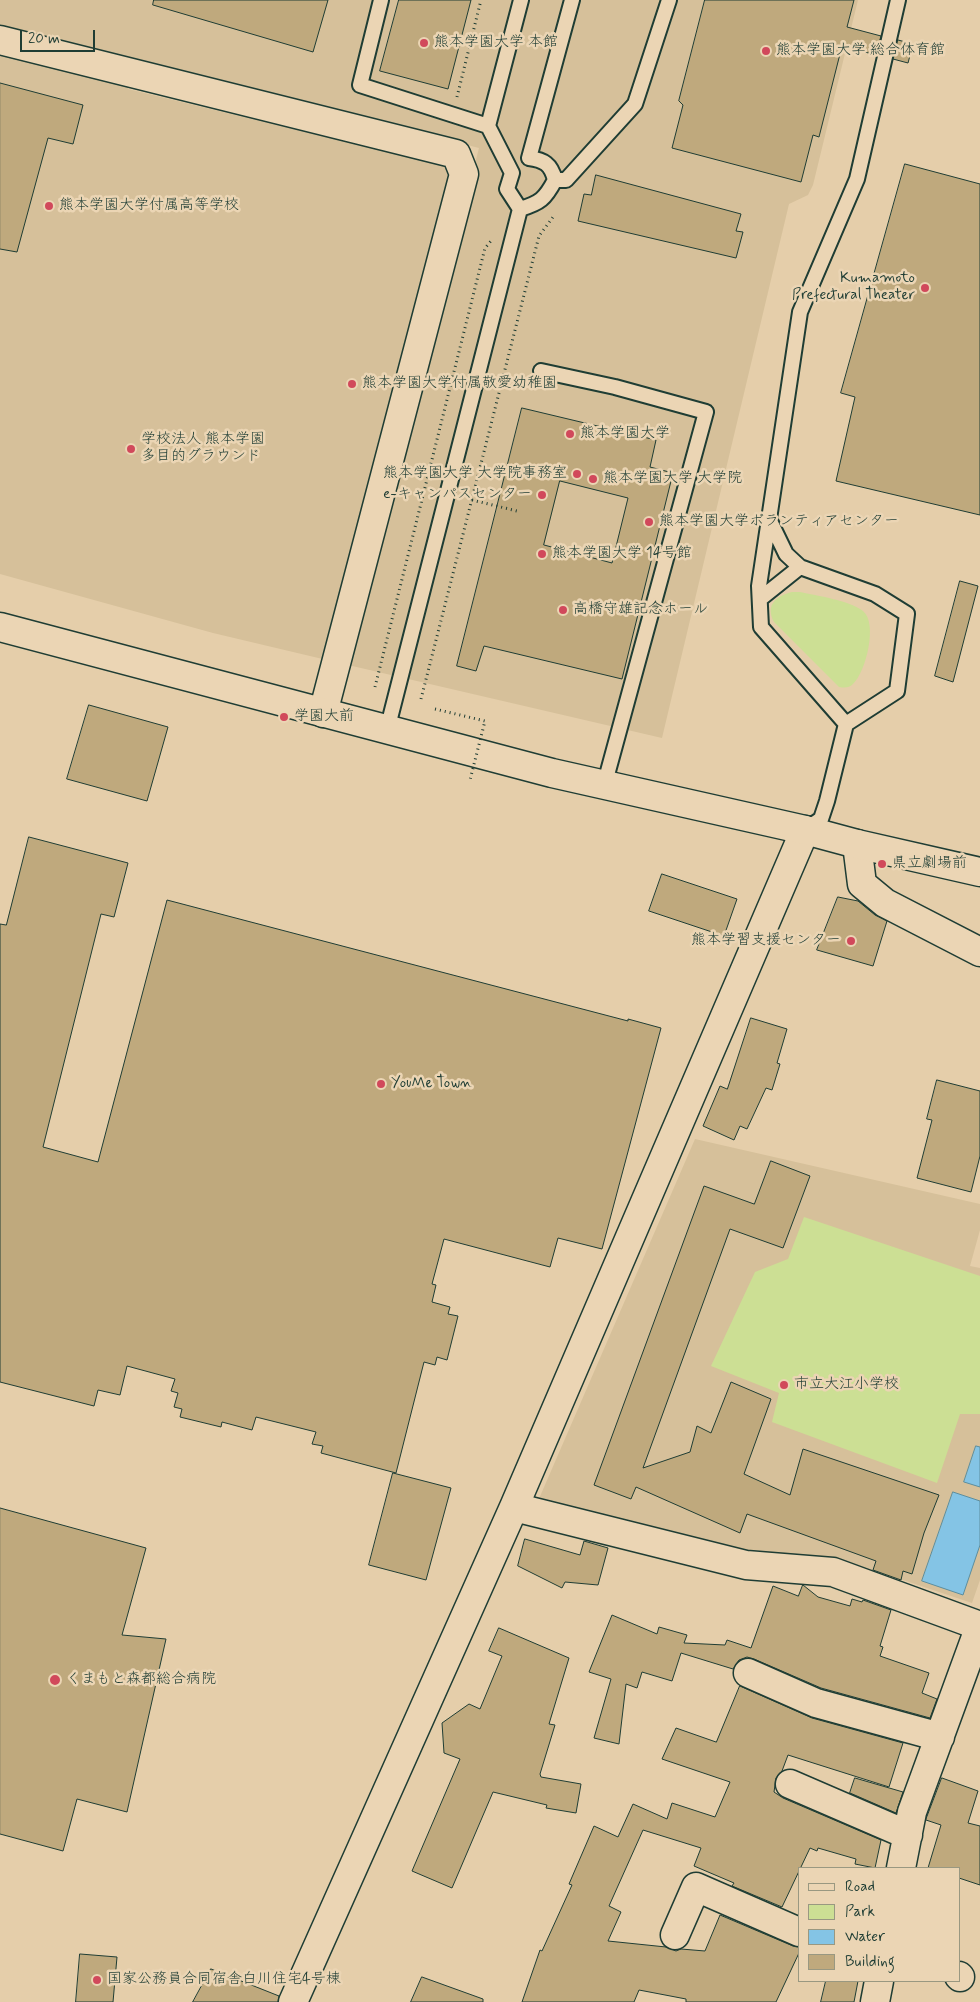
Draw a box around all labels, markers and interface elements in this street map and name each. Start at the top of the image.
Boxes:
scale bar [22,20,98,52]
text: 20 m [28,29,60,49]
place label: 熊本学園大学 本館 [434,34,558,52]
marker: 熊本学園大学 本館 [418,37,430,49]
place label: 熊本学園大学 総合体育館 [776,42,945,60]
marker: 熊本学園大学 総合体育館 [760,45,772,57]
place label: 熊本学園大学付属高等学校 [59,197,239,215]
marker: 熊本学園大学付属高等学校 [43,200,55,212]
place label: Kumamoto Prefectural Theater [792,270,915,305]
marker: Kumamoto Prefectural Theater [919,282,931,294]
place label: 熊本学園大学付属敬愛幼稚園 [362,375,557,393]
marker: 熊本学園大学付属敬愛幼稚園 [346,378,358,390]
place label: 熊本学園大学 [580,425,670,443]
marker: 熊本学園大学 [564,428,576,440]
place label: 学校法人 熊本学園 多目的グラウンド [141,431,265,466]
marker: 学校法人 熊本学園 多目的グラウンド [125,443,137,455]
place label: 熊本学園大学 大学院事務室 [383,465,567,483]
marker: 熊本学園大学 大学院事務室 [571,468,583,480]
place label: 熊本学園大学 大学院 [603,470,742,488]
marker: 熊本学園大学 大学院 [587,473,599,485]
place label: e-キャンパスセンター [383,486,532,504]
marker: e-キャンパスセンター [536,489,548,501]
place label: 熊本学園大学ボランティアセンター [659,513,899,531]
marker: 熊本学園大学ボランティアセンター [643,516,655,528]
place label: 熊本学園大学 14号館 [552,545,692,563]
marker: 熊本学園大学 14号館 [536,548,548,560]
place label: 高橋守雄記念ホール [573,601,708,619]
marker: 高橋守雄記念ホール [557,604,569,616]
place label: 学園大前 [294,708,354,726]
marker: 学園大前 [278,711,290,723]
place label: 県立劇場前 [892,855,967,873]
marker: 県立劇場前 [876,858,888,870]
place label: 熊本学習支援センター [691,932,841,950]
marker: 熊本学習支援センター [845,935,857,947]
place label: YouMe Town [391,1075,472,1093]
marker: YouMe Town [375,1078,387,1090]
place label: 市立大江小学校 [794,1376,899,1394]
marker: 市立大江小学校 [778,1379,790,1391]
place label: くまもと森都総合病院 [66,1671,216,1689]
marker: くまもと森都総合病院 [48,1673,62,1687]
legend [798,1867,960,1982]
text: Road [845,1877,875,1897]
text: Park [845,1902,875,1922]
text: Water [845,1927,885,1947]
text: Building [845,1952,895,1972]
place label: 国家公務員合同宿舎白川住宅4号棟 [107,1971,341,1989]
marker: 国家公務員合同宿舎白川住宅4号棟 [91,1974,103,1986]

